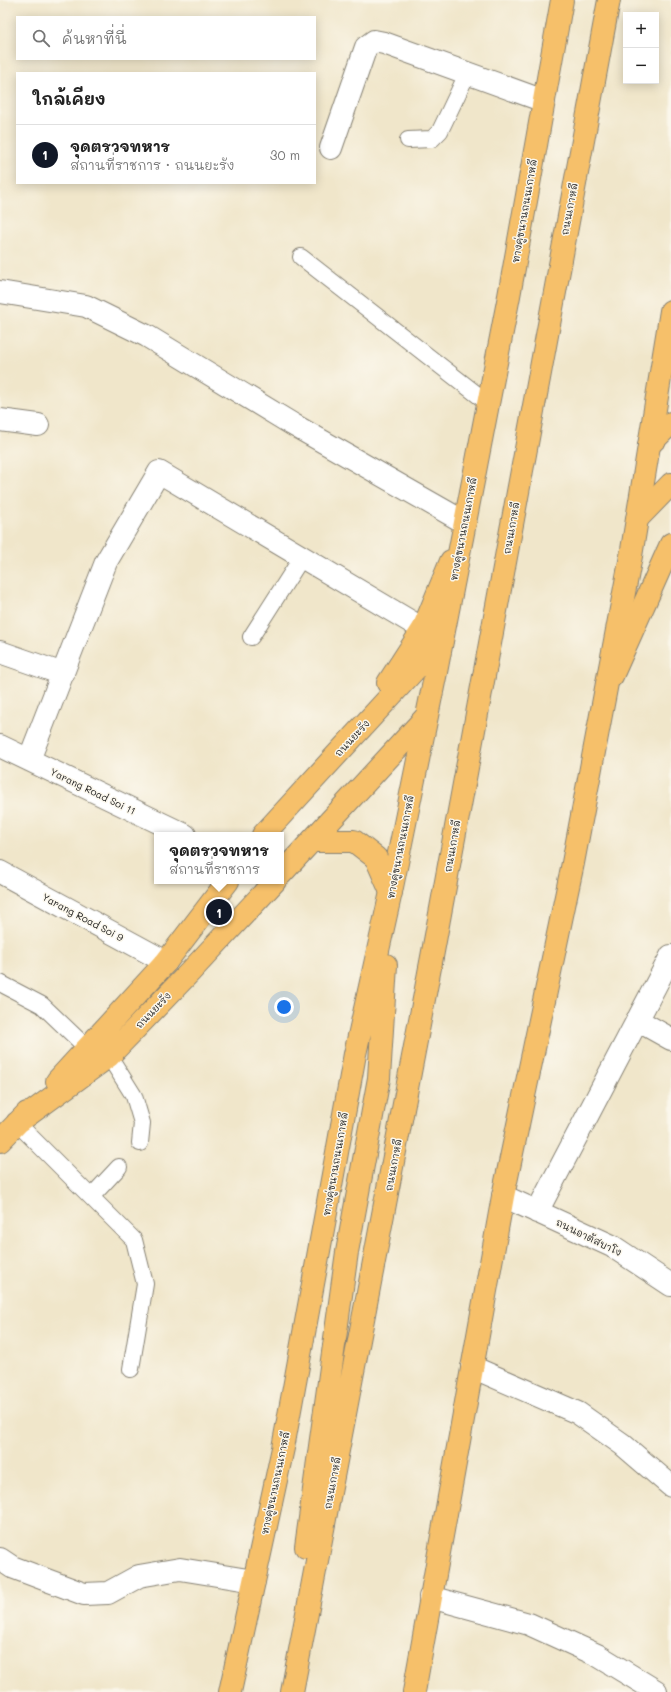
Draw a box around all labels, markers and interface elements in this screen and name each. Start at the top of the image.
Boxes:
map controls [623,12,659,84]
button: + [623,12,659,48]
search box [16,16,316,60]
icon: search [30,27,52,49]
text: ค้นหาที่นี่ [62,28,127,48]
button: − [623,48,659,84]
text: ใกล้เคียง [32,87,106,109]
text: จุดตรวจทหาร [70,136,170,156]
text: 1 [42,146,48,163]
text: 30 m [270,146,300,163]
text: สถานที่ราชการ · ถนนยะรัง [70,156,234,173]
street label: ทางคู่ขนานถนนเกาหลี [508,158,541,264]
street label: ถนนเกาหลี [557,182,581,236]
street label: ทางคู่ขนานถนนเกาหลี [446,476,481,582]
street label: ถนนเกาหลี [500,501,522,555]
street label: ถนนยะรัง [331,716,373,760]
street label: Yarang Road Soi 11 [48,764,138,818]
street label: ทางคู่ขนานถนนเกาหลี [383,794,418,900]
street label: ถนนเกาหลี [441,819,463,873]
popup [154,832,284,884]
text: จุดตรวจทหาร [169,840,269,860]
text: สถานที่ราชการ [169,860,260,877]
street label: Yarang Road Soi 9 [40,890,126,944]
pin: 1 [206,897,232,927]
street label: ถนนยะรัง [132,989,174,1031]
your location [274,997,294,1017]
street label: ทางคู่ขนานถนนเกาหลี [319,1111,352,1217]
street label: ถนนเกาหลี [381,1138,405,1192]
street label: ถนนอาตัสบาโง [554,1215,624,1259]
street label: ทางคู่ขนานถนนเกาหลี [257,1430,294,1536]
street label: ถนนเกาหลี [320,1456,344,1510]

